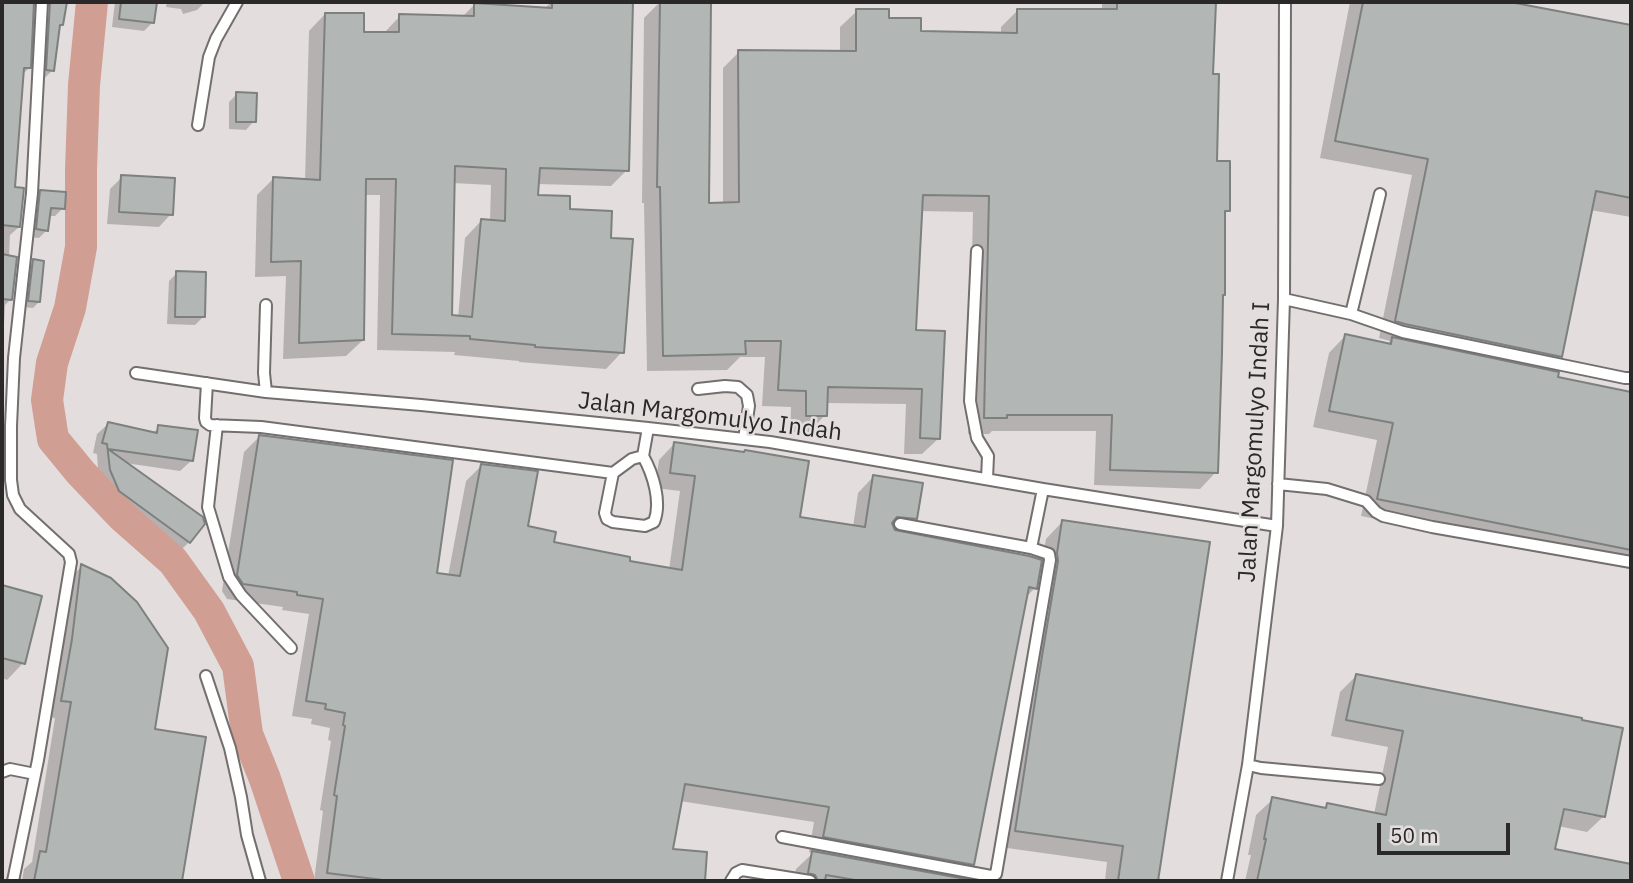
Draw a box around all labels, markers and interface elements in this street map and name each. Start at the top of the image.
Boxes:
street label: Jalan Margomulyo Indah I [1233,301,1277,583]
street label: Jalan Margomulyo Indah [576,387,844,447]
scale bar [1381,810,1514,854]
text: 50 m [1390,821,1439,849]

